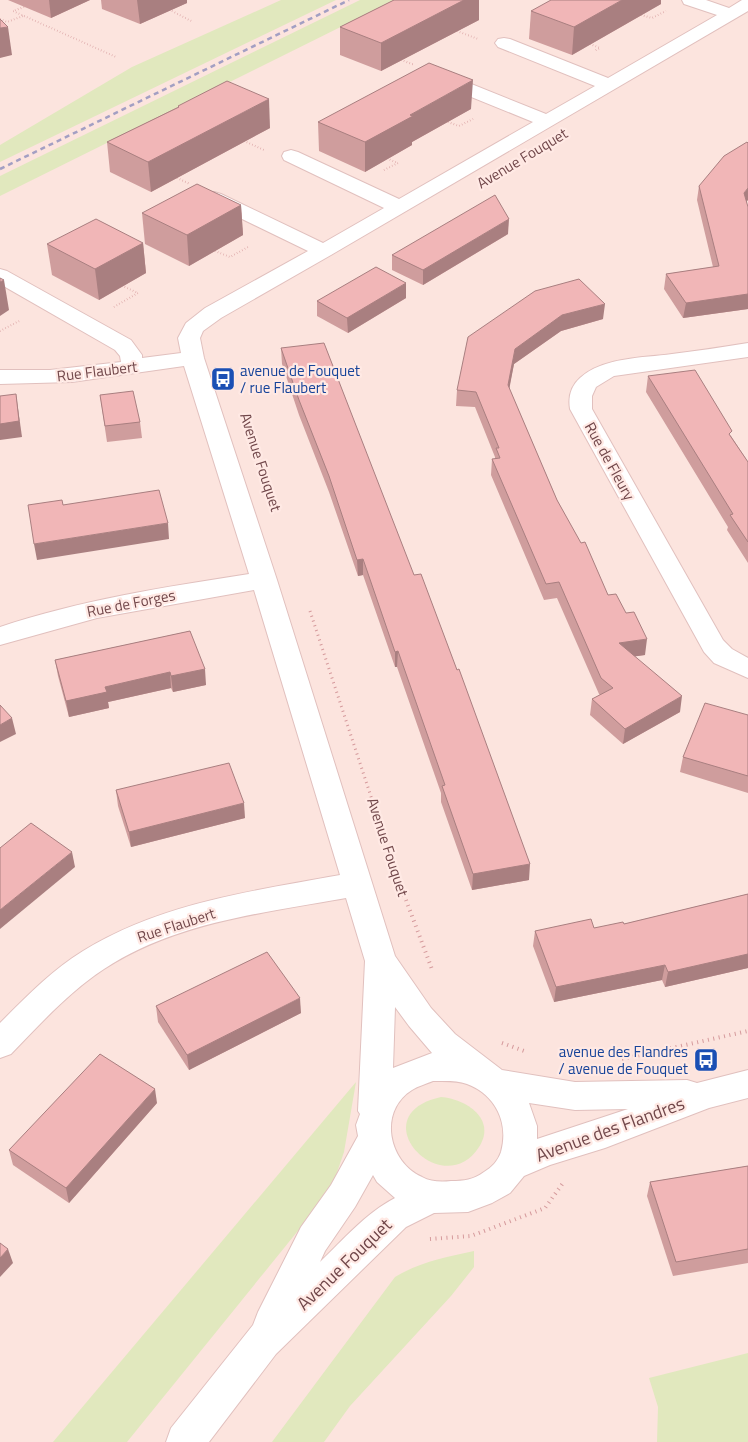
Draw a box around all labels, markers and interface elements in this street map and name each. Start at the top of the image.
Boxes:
street label: Avenue Fouquet [472,121,572,194]
street label: Rue Flaubert [56,355,139,387]
place label: avenue de Fouquet / rue Flaubert [240,359,361,399]
bus stop icon: avenue de Fouquet / rue Flaubert [210,366,236,392]
street label: Avenue Fouquet [234,410,288,515]
street label: Rue de Fleury [579,418,641,504]
street label: Rue de Forges [85,583,177,623]
street label: Avenue Fouquet [361,795,415,900]
street label: Rue Flaubert [134,901,219,948]
place label: avenue des Flandres / avenue de Fouquet [559,1040,689,1080]
bus stop icon: avenue des Flandres / avenue de Fouquet [693,1047,719,1073]
street label: Avenue des Flandres [532,1090,688,1168]
street label: Avenue Fouquet [290,1211,398,1316]

